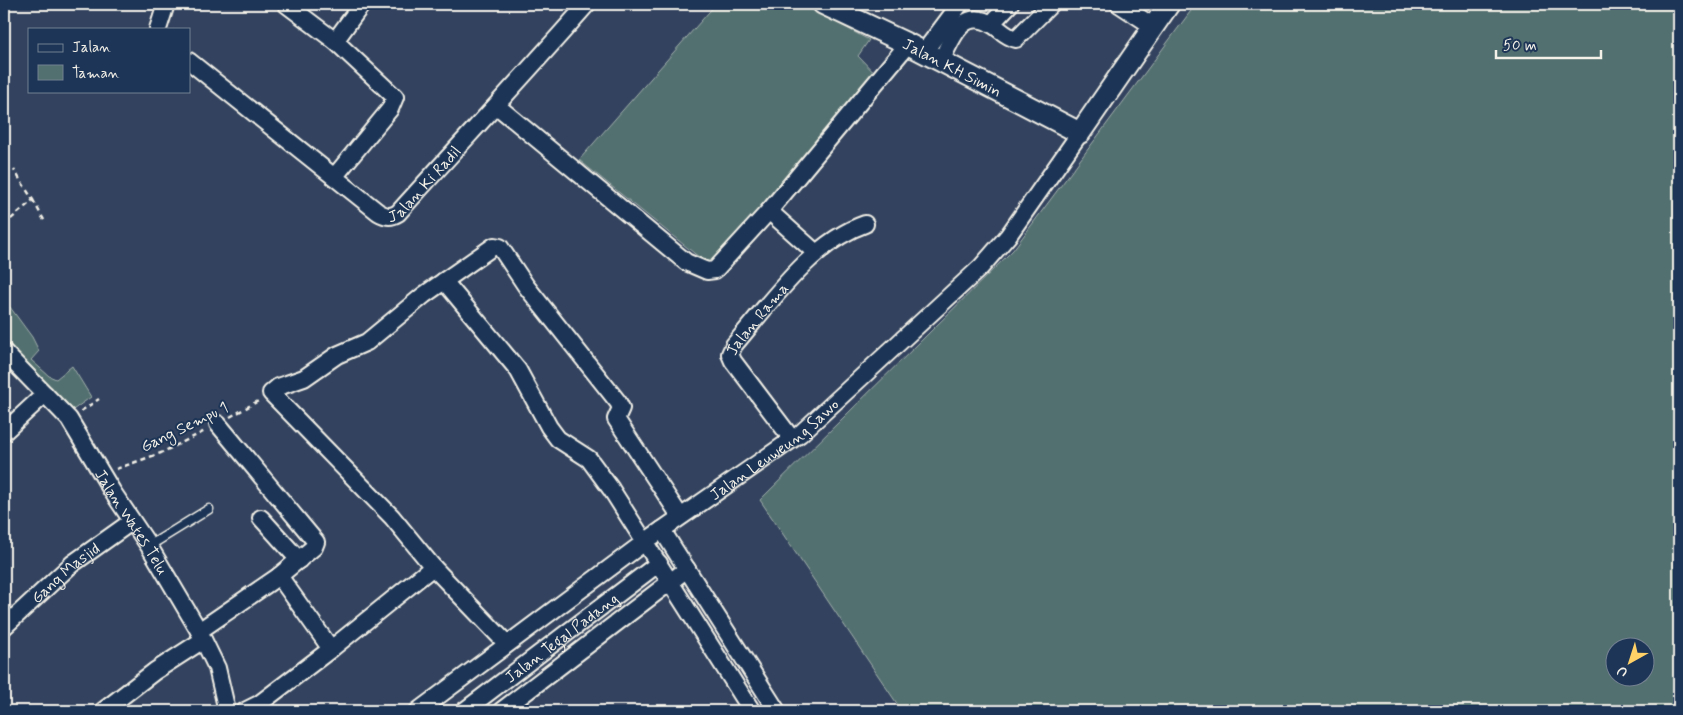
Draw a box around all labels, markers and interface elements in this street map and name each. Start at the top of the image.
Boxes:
legend [28,28,190,92]
scale bar [1496,28,1600,60]
street label: Jalan KH Simin [899,34,1005,103]
text: 50 m [1503,36,1537,56]
text: Jalan [72,38,111,58]
text: Taman [72,64,120,84]
street label: Jalan Ki Radil [386,142,466,228]
street label: Jalan Rama [722,279,794,359]
street label: Jalan Leuweung Sawo [706,394,844,506]
street label: Gang Sempu 1 [138,397,232,458]
street label: Jalan Wates Telu [89,466,173,579]
street label: Gang Masjid [27,538,105,609]
street label: Jalan Tegal Padang [501,588,623,688]
north arrow [1606,638,1656,688]
text: U [1613,661,1632,681]

